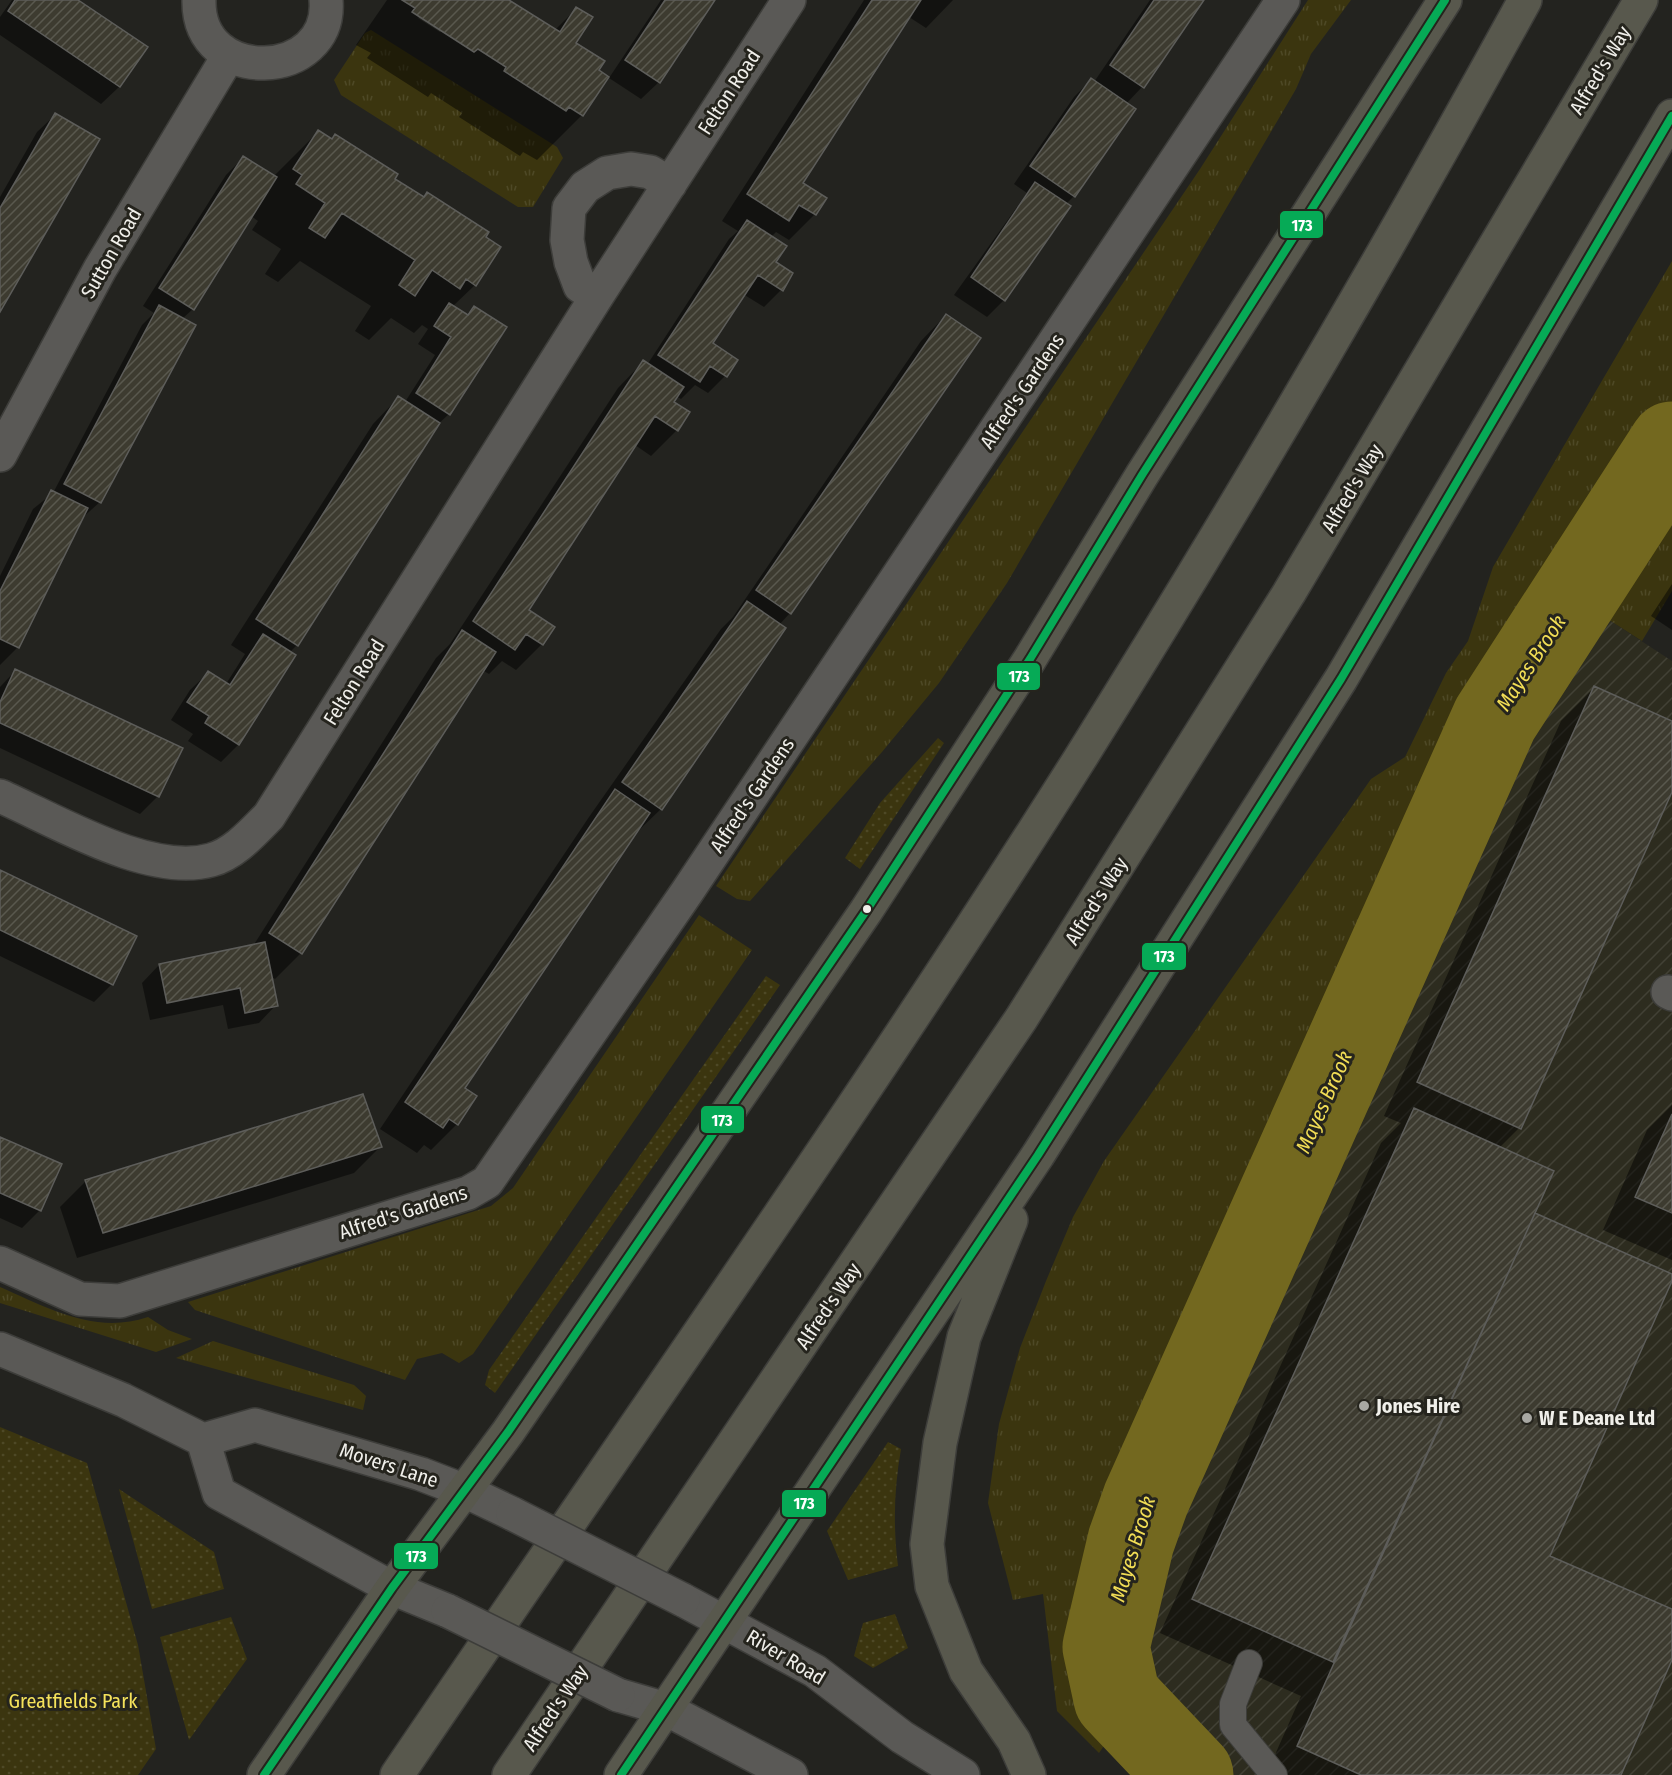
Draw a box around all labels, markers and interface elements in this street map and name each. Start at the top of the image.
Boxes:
street label: Alfred's Way [1564,21,1636,119]
street label: Felton Road [693,45,765,139]
street label: Sutton Road [76,204,146,302]
line badge: 173 [1279,210,1324,239]
text: 173 [1291,216,1313,235]
street label: Alfred's Gardens [975,329,1069,453]
street label: Alfred's Way [1316,439,1388,537]
water label: Mayes Brook [1490,610,1572,716]
street label: Felton Road [318,635,390,729]
line badge: 173 [996,662,1041,691]
text: 173 [1008,667,1030,686]
street label: Alfred's Gardens [705,733,799,857]
street label: Alfred's Way [1060,853,1132,949]
unlabelled marker [861,903,873,915]
line badge: 173 [1141,942,1187,971]
text: 173 [1153,947,1175,966]
water label: Mayes Brook [1290,1047,1358,1157]
line badge: 173 [700,1105,745,1134]
text: 173 [711,1111,733,1130]
street label: Alfred's Gardens [336,1180,470,1244]
street label: Alfred's Way [790,1258,866,1354]
place label: Jones Hire [1375,1394,1460,1418]
marker: Jones Hire [1357,1399,1371,1413]
place label: W E Deane Ltd [1539,1406,1655,1430]
marker: W E Deane Ltd [1520,1411,1534,1425]
street label: Movers Lane [337,1438,441,1492]
line badge: 173 [781,1489,827,1518]
water label: Mayes Brook [1105,1493,1161,1605]
text: 173 [793,1494,815,1513]
line badge: 173 [393,1542,439,1570]
text: 173 [405,1547,427,1566]
street label: River Road [742,1624,830,1690]
street label: Alfred's Way [517,1660,593,1756]
park label: Greatfields Park [9,1689,138,1713]

